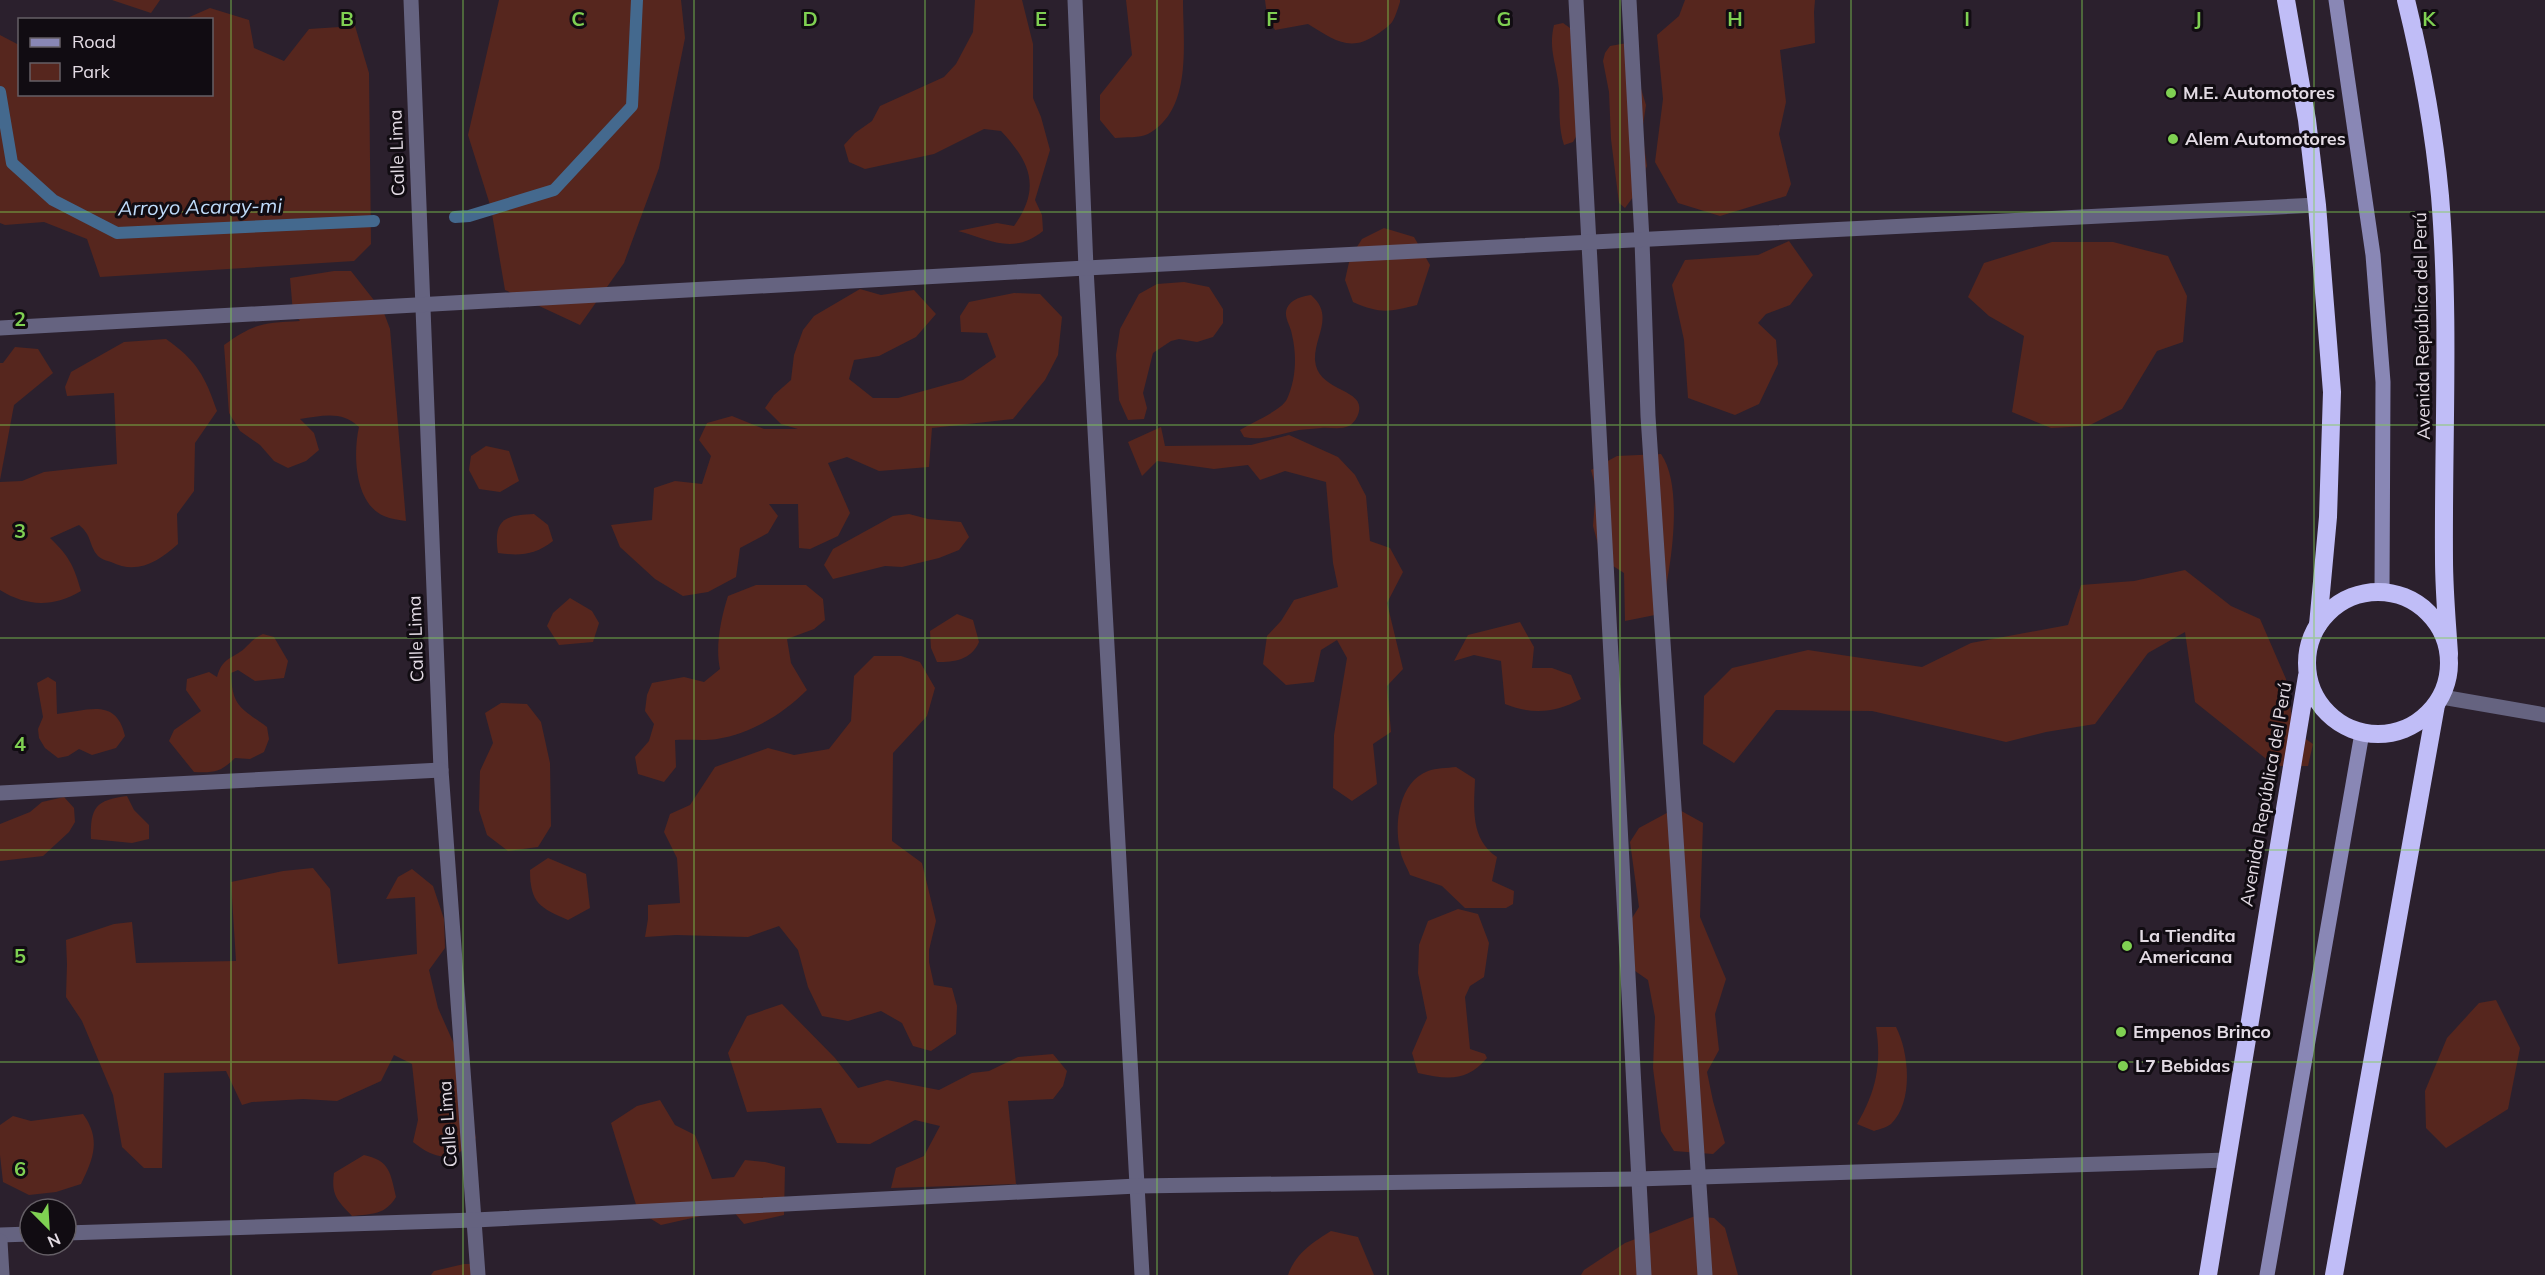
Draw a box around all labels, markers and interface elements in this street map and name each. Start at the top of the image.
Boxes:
text: B [340,6,354,31]
text: C [571,6,585,31]
text: D [802,6,818,31]
text: E [1035,6,1047,31]
text: F [1266,6,1278,31]
text: G [1497,6,1511,31]
text: H [1727,6,1743,31]
text: I [1964,6,1970,31]
text: J [2194,6,2202,31]
text: K [2422,6,2436,31]
legend [18,18,213,96]
text: Road [72,30,116,53]
text: Park [72,60,111,83]
place label: M.E. Automotores [2183,81,2335,104]
marker: M.E. Automotores [2164,86,2178,100]
street label: Calle Lima [383,109,410,197]
place label: Alem Automotores [2185,127,2346,150]
marker: Alem Automotores [2166,132,2180,146]
water label: Arroyo Acaray-mi [117,193,282,220]
street label: Avenida República del Perú [2408,212,2435,440]
text: 2 [14,306,26,331]
text: 3 [14,518,26,543]
street label: Calle Lima [402,595,429,683]
street label: Avenida República del Perú [2234,680,2297,908]
text: 4 [14,731,26,756]
place label: La Tiendita Americana [2139,924,2236,968]
marker: La Tiendita Americana [2120,939,2134,953]
text: 5 [14,943,26,968]
place label: Empenos Brinco [2133,1020,2271,1043]
marker: Empenos Brinco [2114,1025,2128,1039]
place label: L7 Bebidas [2135,1054,2230,1077]
marker: L7 Bebidas [2116,1059,2130,1073]
street label: Calle Lima [433,1080,462,1168]
text: 6 [14,1156,26,1181]
north arrow [18,1197,78,1257]
text: N [45,1229,64,1252]

